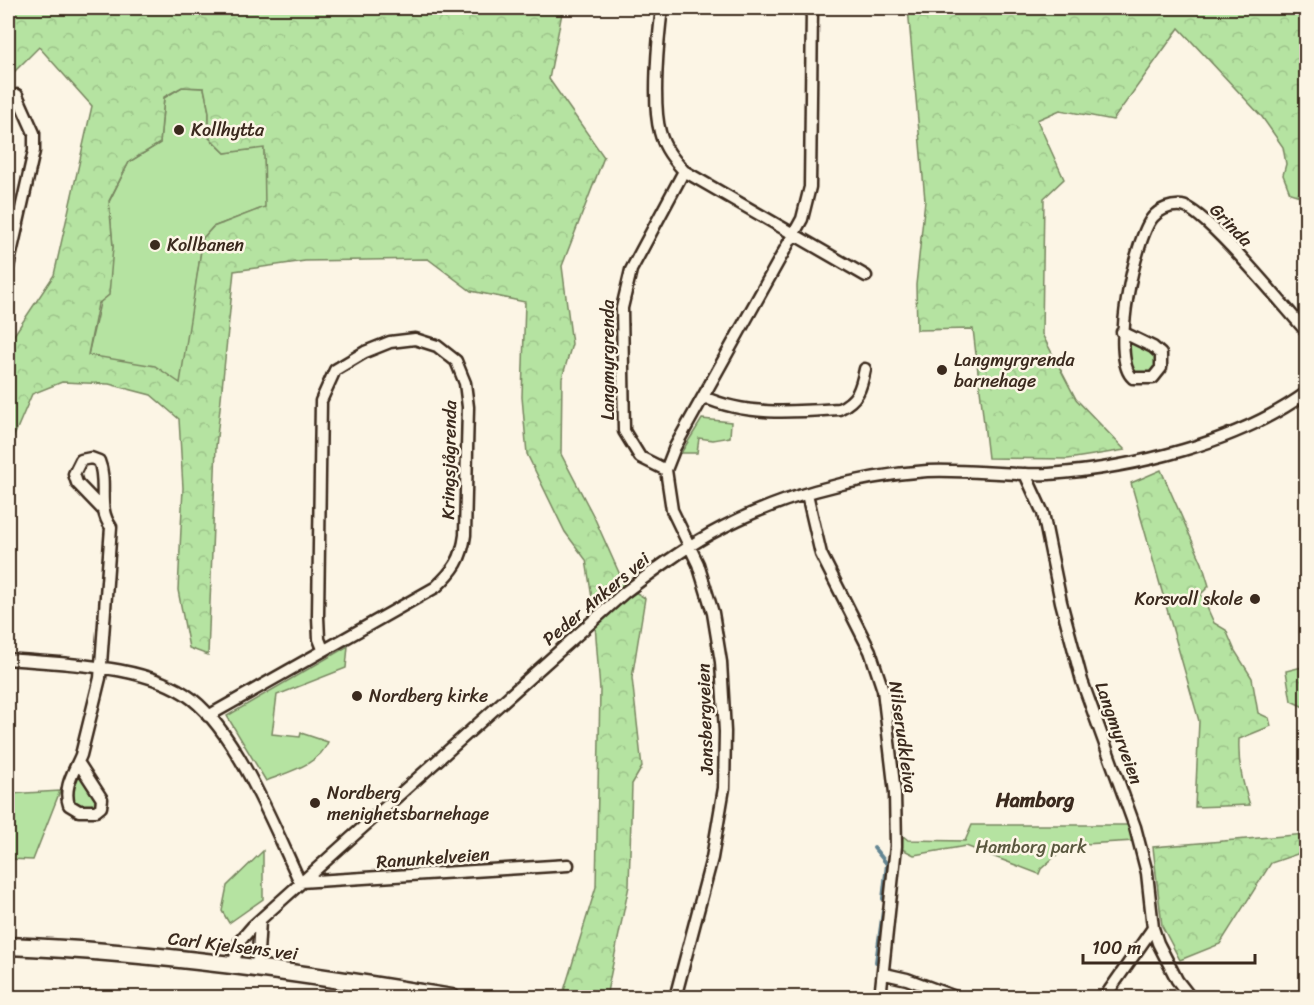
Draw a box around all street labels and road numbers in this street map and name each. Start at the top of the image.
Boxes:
street label: Grinda [1201,195,1261,255]
street label: Langmyrgrenda [592,299,624,420]
street label: Kringsjågrenda [432,399,466,520]
street label: Peder Ankers vei [535,543,658,654]
street label: Jansbergveien [687,662,723,776]
street label: Langmyrveien [1086,677,1153,789]
street label: Nilserudkleiva [879,679,927,795]
street label: Ranunkelveien [375,838,491,878]
street label: Carl Kjelsens vei [166,922,301,970]

